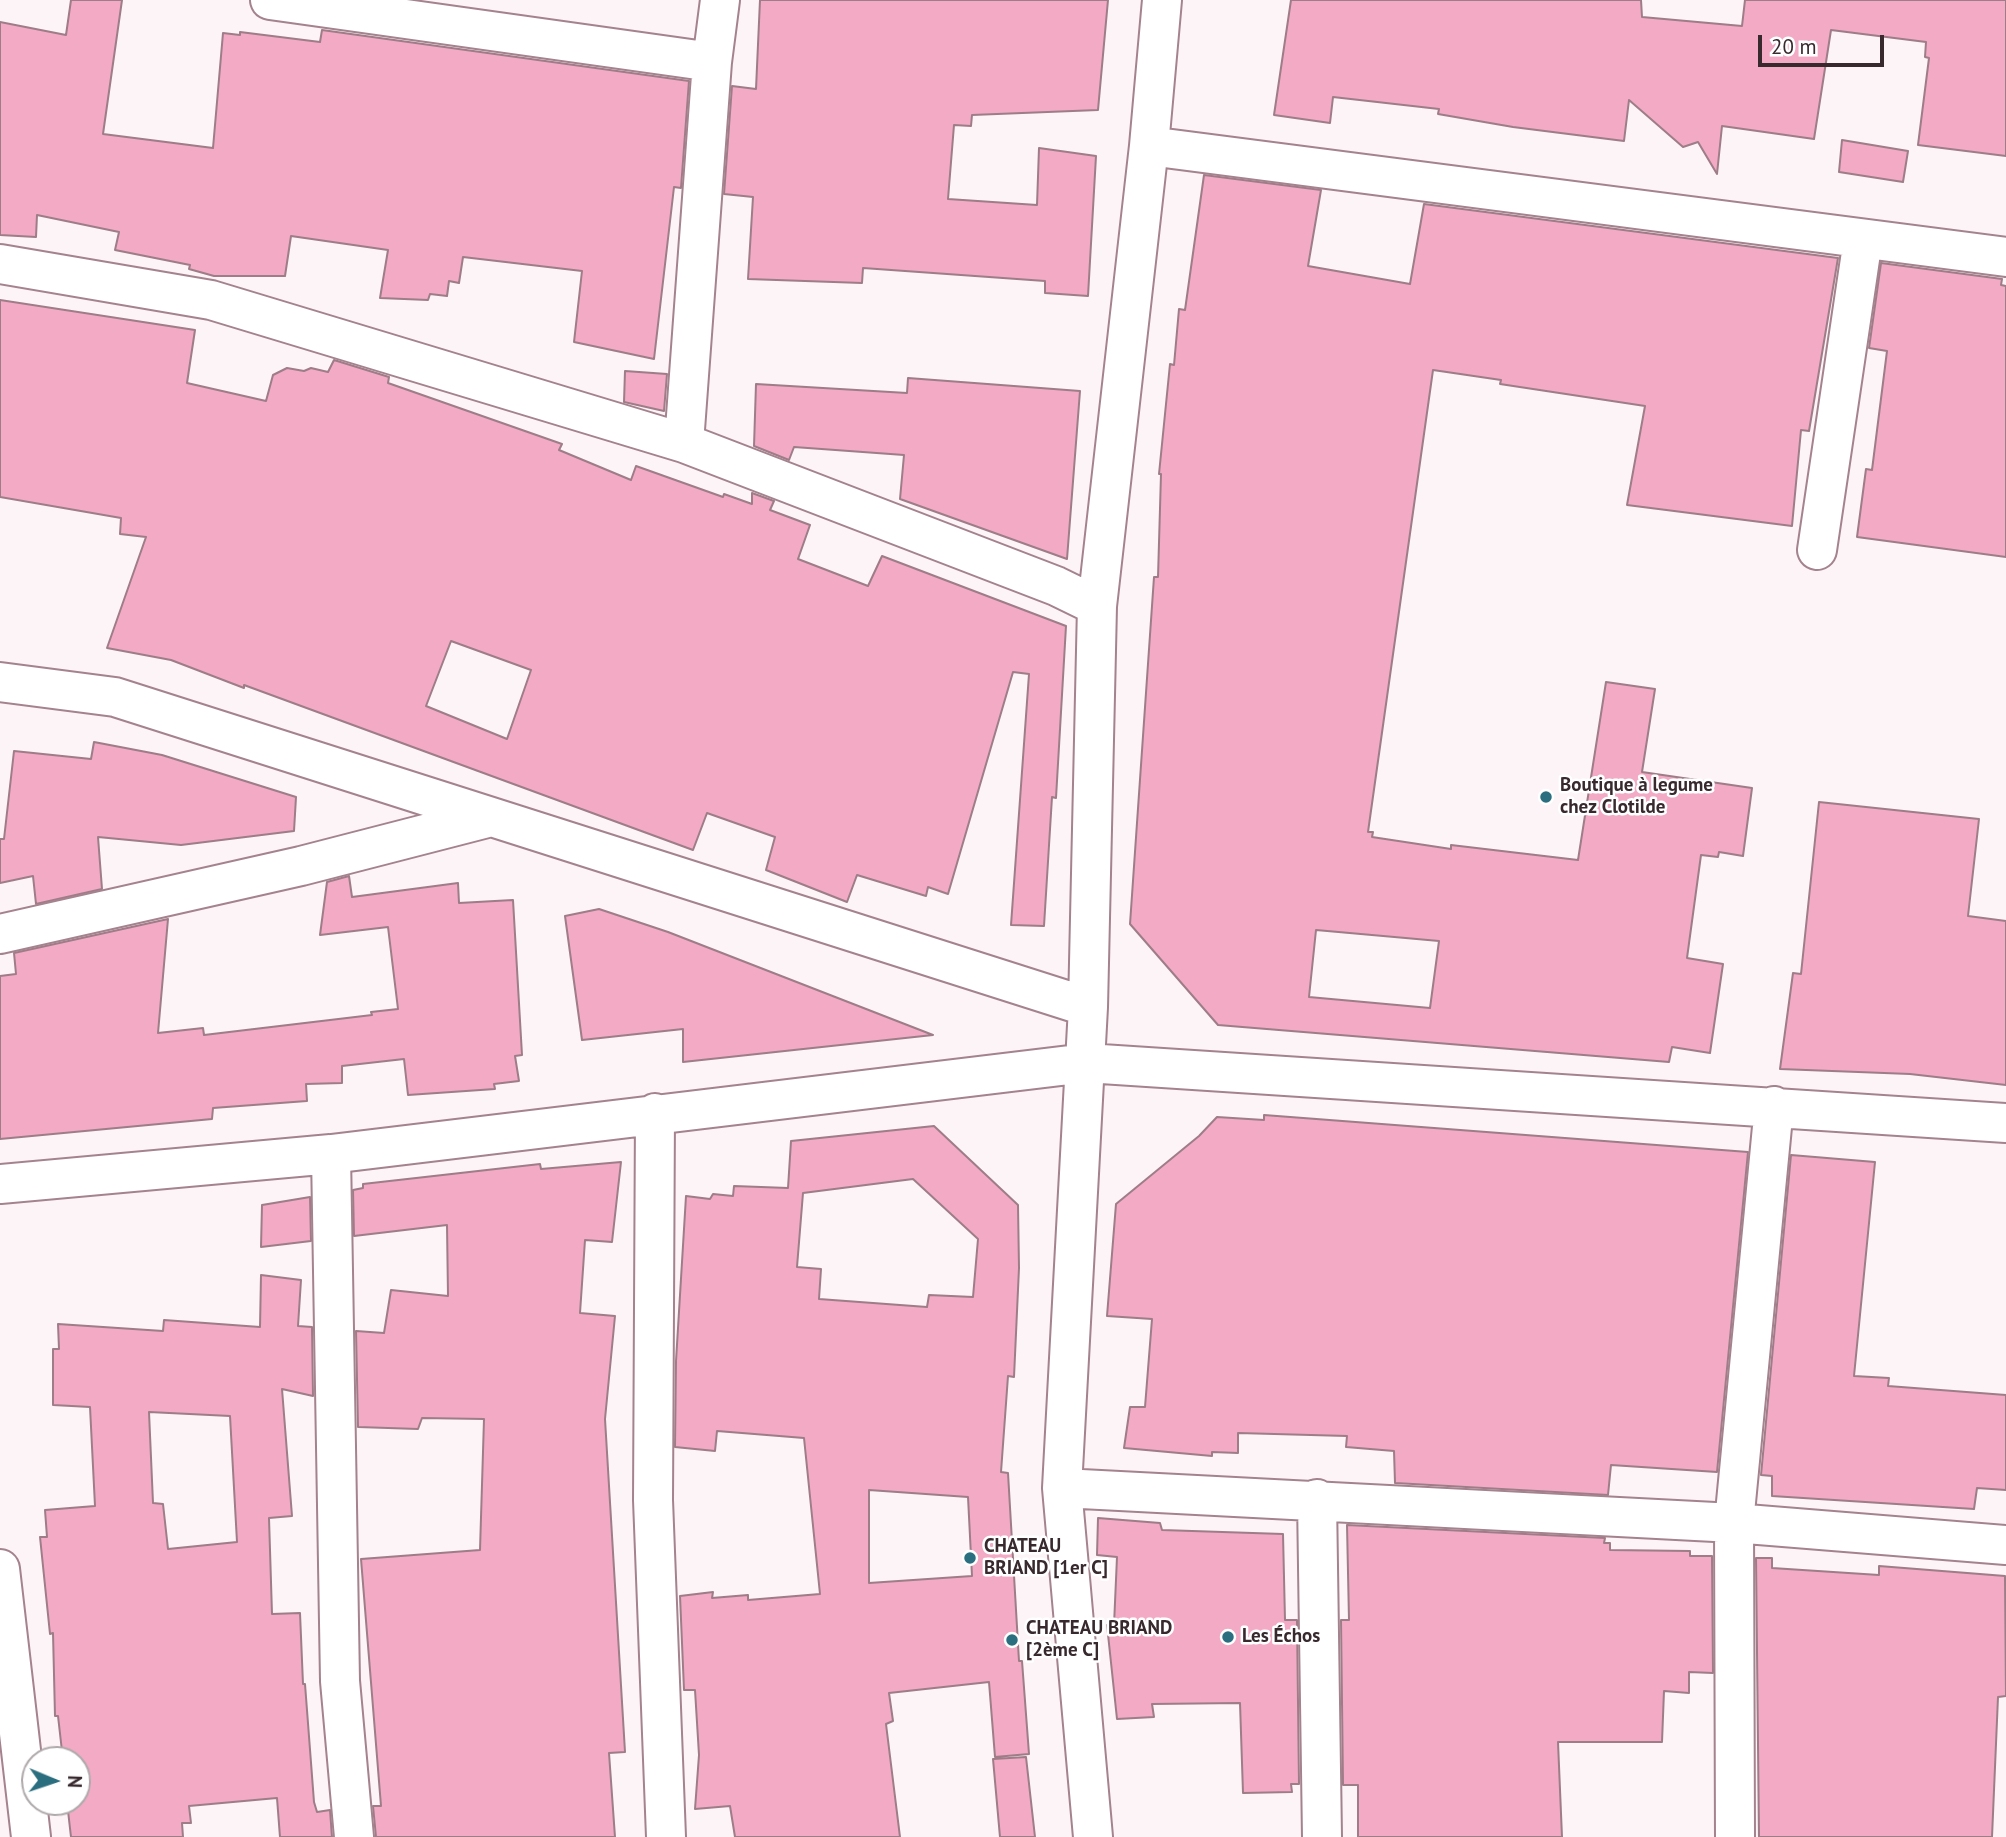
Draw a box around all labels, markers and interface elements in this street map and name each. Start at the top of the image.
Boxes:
scale bar [1761,21,1887,65]
text: 20 m [1771,33,1817,60]
place label: Boutique à legume chez Clotilde [1560,775,1713,819]
marker: Boutique à legume chez Clotilde [1538,789,1554,805]
place label: CHATEAU BRIAND [1er C] [984,1536,1108,1580]
marker: CHATEAU BRIAND [1er C] [962,1550,978,1566]
place label: CHATEAU BRIAND [2ème C] [1026,1618,1172,1662]
place label: Les Échos [1242,1626,1320,1648]
marker: Les Échos [1220,1629,1236,1645]
marker: CHATEAU BRIAND [2ème C] [1004,1632,1020,1648]
north arrow [21,1746,91,1816]
text: N [63,1775,87,1788]

